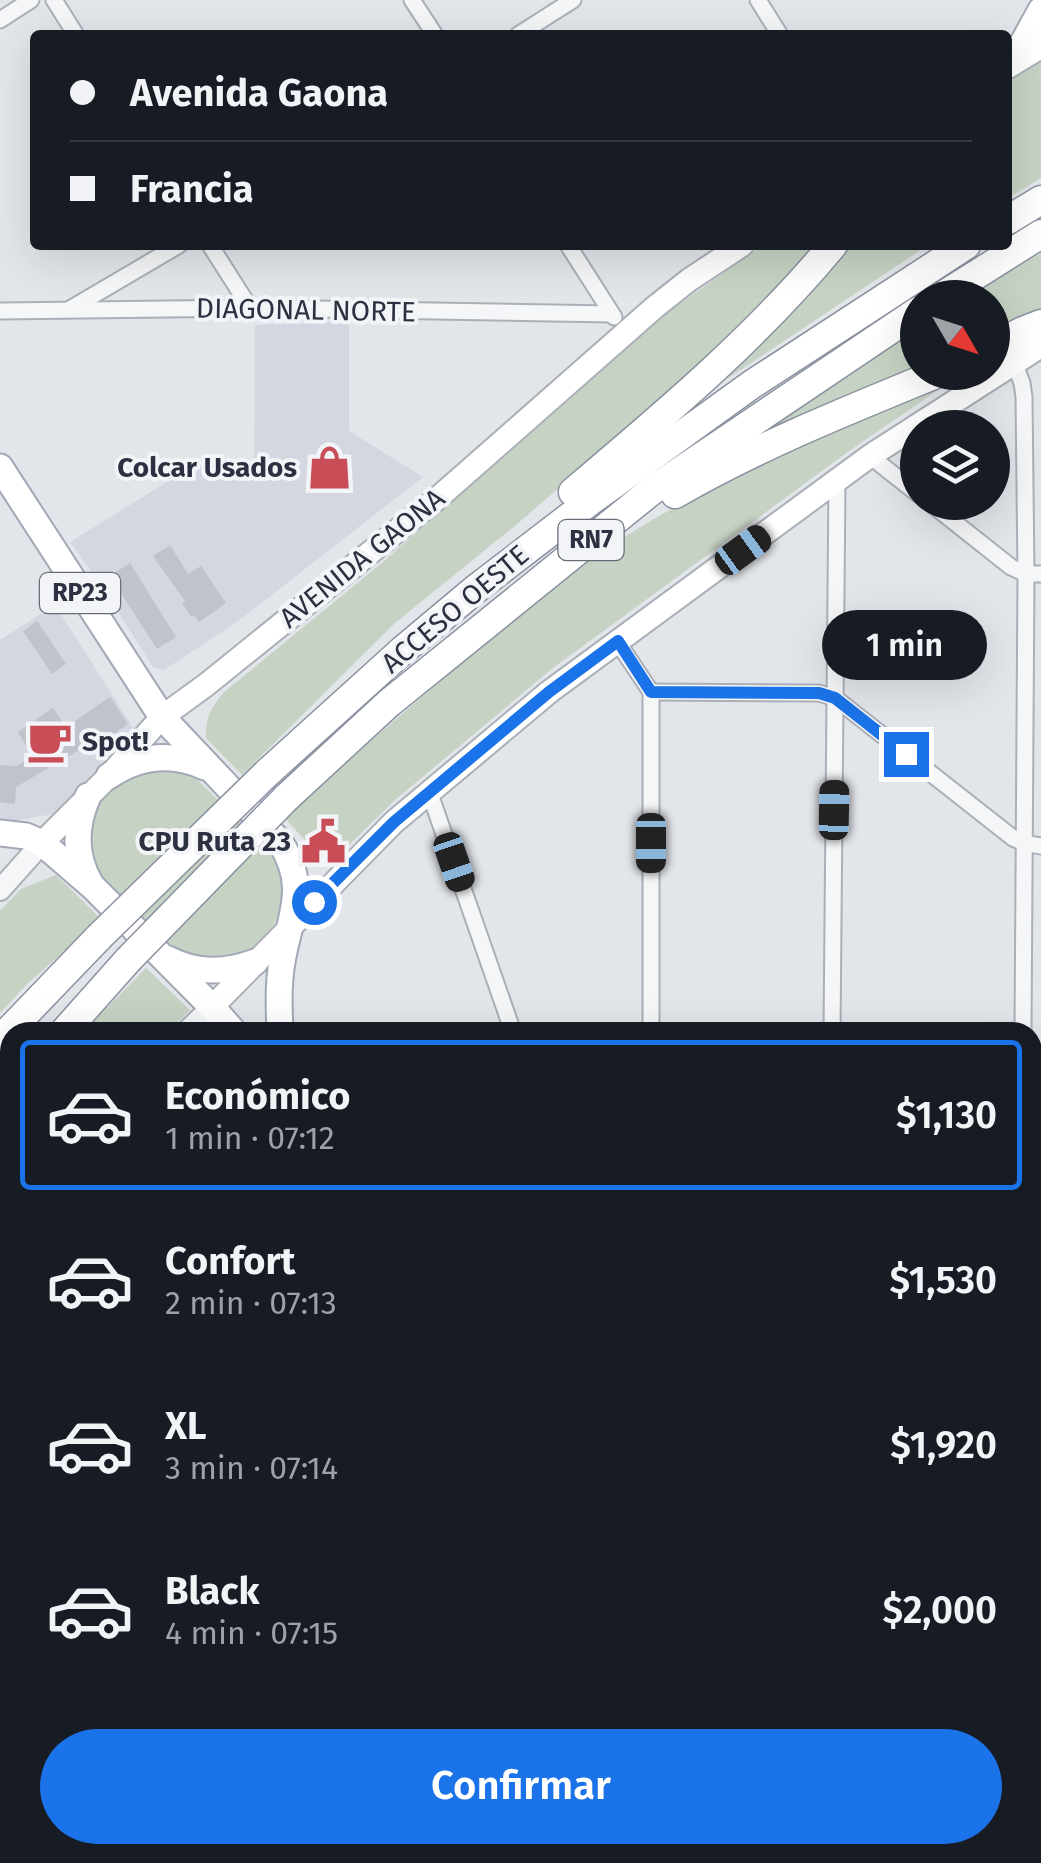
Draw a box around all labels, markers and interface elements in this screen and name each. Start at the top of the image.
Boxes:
text: Avenida Gaona [130,70,388,116]
text: Francia [130,166,254,212]
north arrow [900,280,1010,390]
map controls [900,280,1010,520]
street label: DIAGONAL NORTE [196,292,416,328]
button: layers [900,410,1010,520]
shop icon: Colcar Usados [306,443,354,491]
place label: Colcar Usados [117,451,297,484]
street label: AVENIDA GAONA [273,481,451,635]
road number: RN7 [558,520,624,560]
car [710,520,776,580]
street label: ACCESO OESTE [375,538,535,680]
road number: RP23 [40,573,120,613]
callout: 1 min [824,609,988,679]
text: 1 min [866,626,943,664]
cafe icon: Spot! [25,717,73,765]
place label: Spot! [82,725,149,758]
route end [884,732,929,777]
car [818,780,850,840]
car [636,813,666,873]
public building icon: CPU Ruta 23 [300,817,348,865]
place label: CPU Ruta 23 [139,825,291,858]
car [430,829,478,895]
route start [292,880,337,925]
icon: car [45,1070,135,1160]
text: Económico [165,1073,350,1119]
text: $1,130 [896,1092,997,1138]
text: 1 min · 07:12 [165,1119,335,1157]
icon: car [45,1235,135,1325]
text: Confort [165,1238,295,1284]
text: $1,530 [889,1257,997,1303]
text: 2 min · 07:13 [165,1284,337,1322]
icon: car [45,1400,135,1490]
text: XL [165,1403,207,1449]
text: $1,920 [890,1422,997,1468]
text: 3 min · 07:14 [165,1449,338,1487]
icon: car [45,1565,135,1655]
text: Black [165,1568,260,1614]
text: $2,000 [883,1587,997,1633]
text: 4 min · 07:15 [165,1614,338,1652]
button: Confirmar [40,1729,1002,1844]

